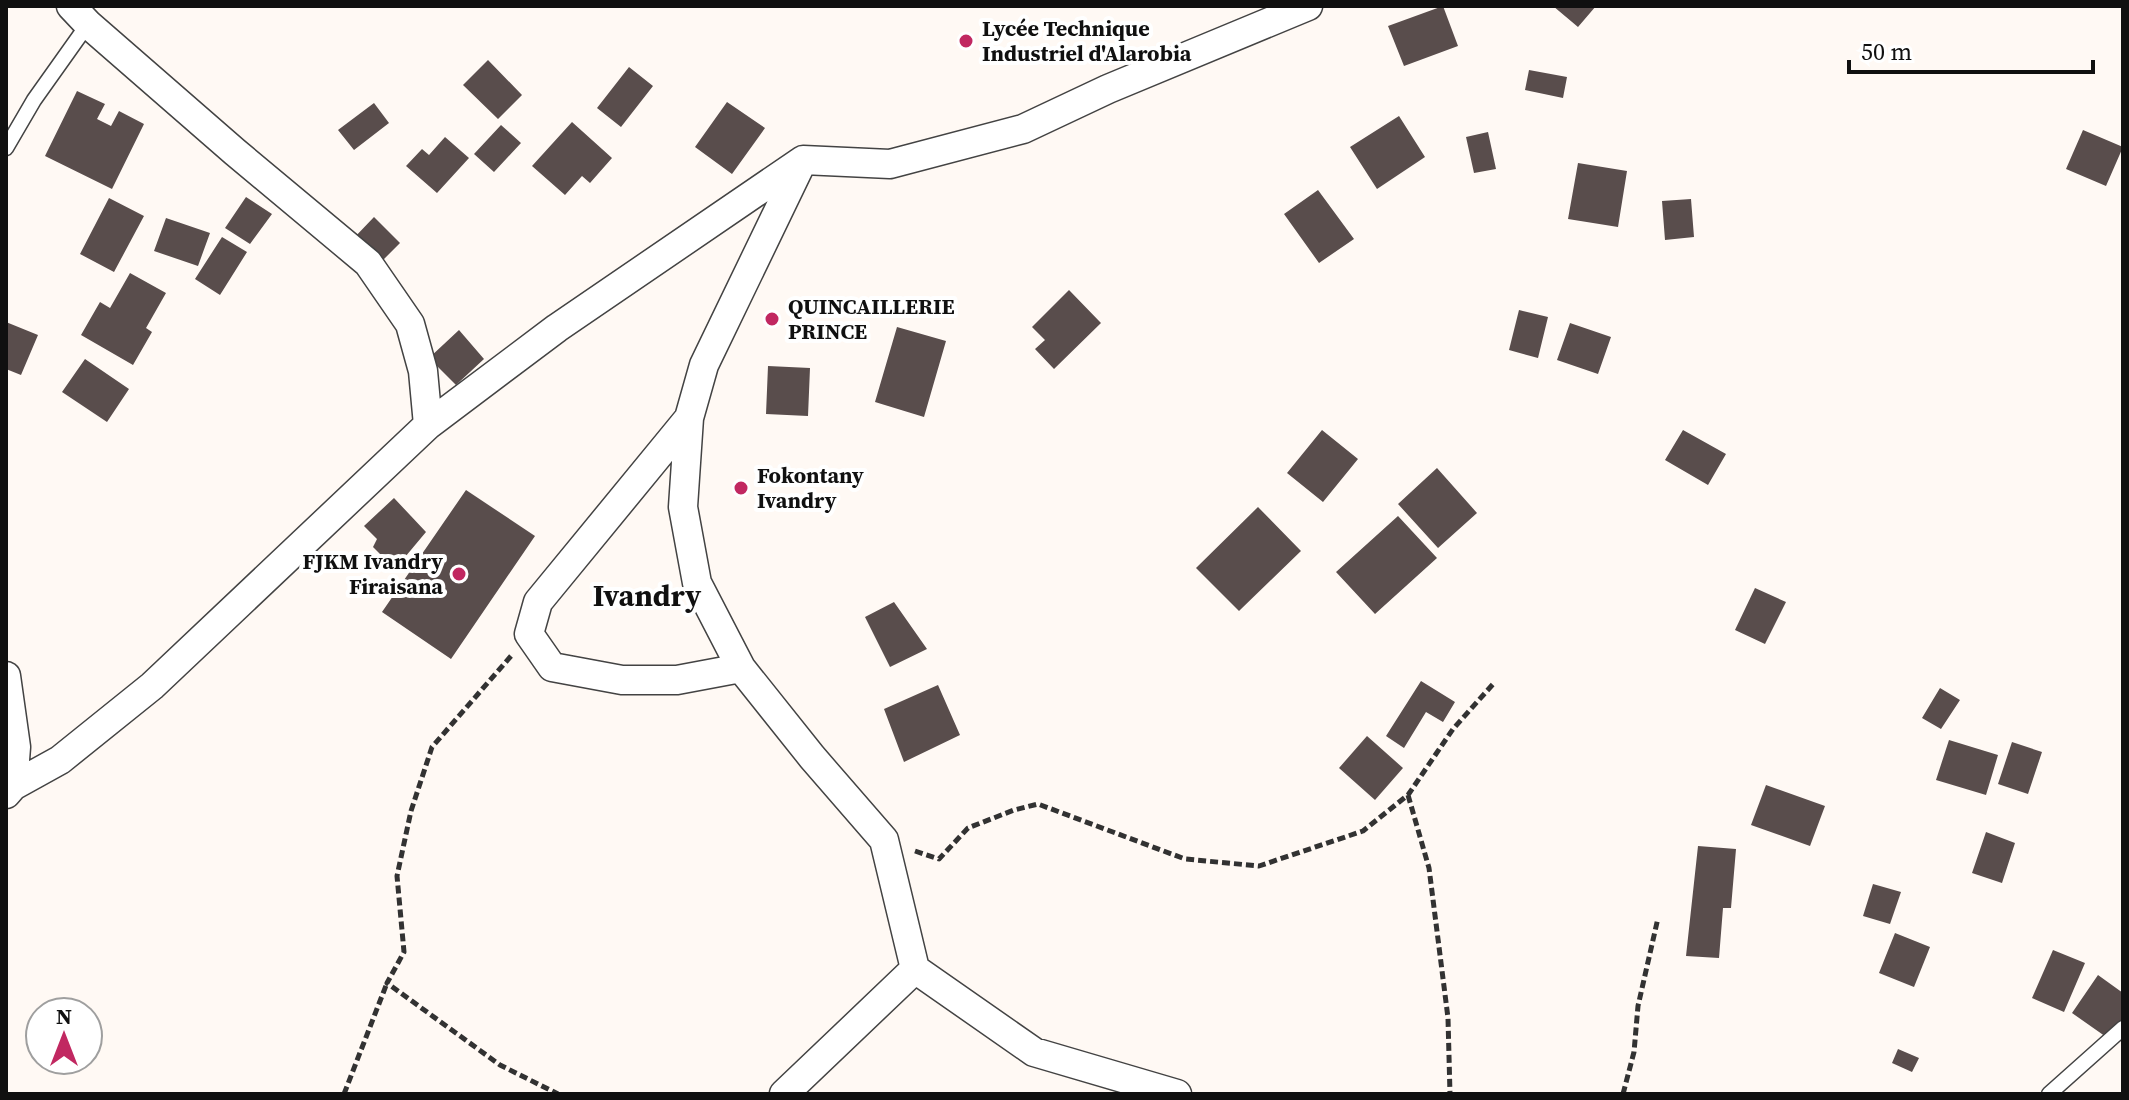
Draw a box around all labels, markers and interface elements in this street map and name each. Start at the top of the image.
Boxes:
place label: Lycée Technique Industriel d'Alarobia [982,13,1192,68]
scale bar [1849,24,2093,74]
marker: Lycée Technique Industriel d'Alarobia [957,32,975,50]
text: 50 m [1861,35,1912,68]
place label: QUINCAILLERIE PRINCE [788,291,955,346]
marker: QUINCAILLERIE PRINCE [763,310,781,328]
place label: Fokontany Ivandry [757,460,864,515]
marker: Fokontany Ivandry [732,479,750,497]
place label: FJKM Ivandry Firaisana [303,546,443,601]
marker: FJKM Ivandry Firaisana [450,565,468,583]
district label: Ivandry [593,575,701,616]
north arrow [24,996,104,1076]
text: N [56,1001,72,1031]

